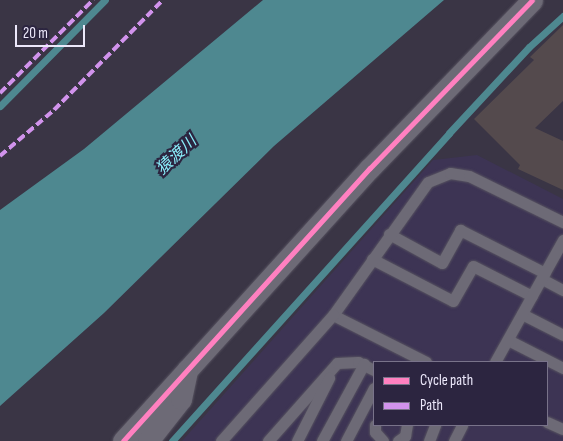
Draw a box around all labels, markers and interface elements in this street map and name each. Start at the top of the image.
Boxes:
scale bar [18,15,88,47]
text: 20 m [23,24,48,43]
water label: 猿渡川 [153,133,201,179]
legend [373,361,548,426]
text: Cycle path [420,371,473,390]
text: Path [420,396,443,415]

